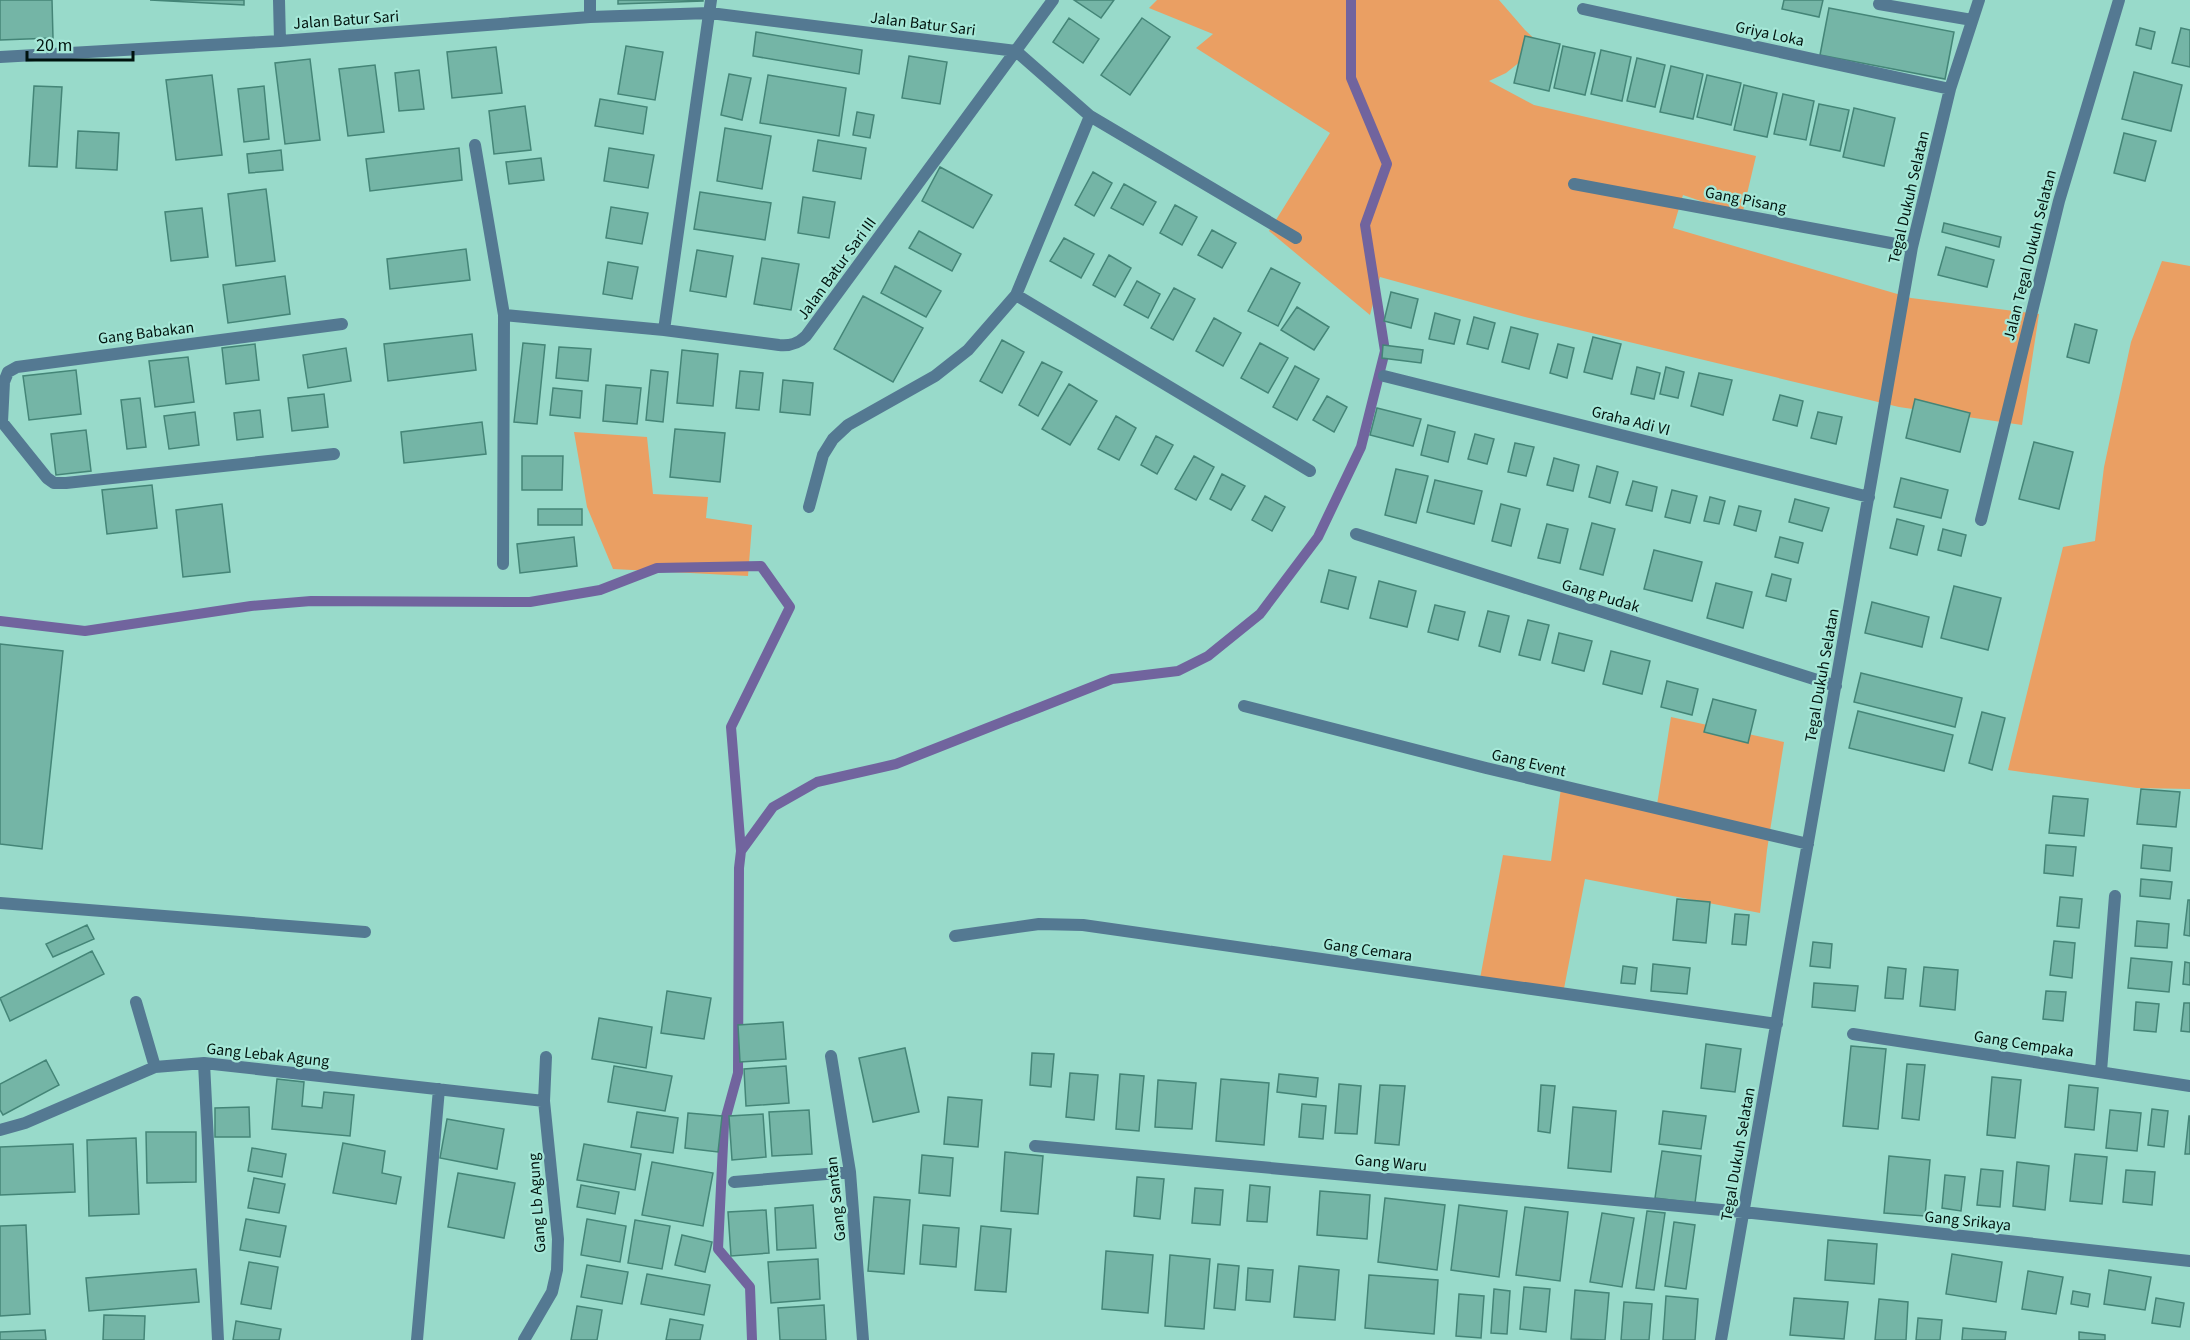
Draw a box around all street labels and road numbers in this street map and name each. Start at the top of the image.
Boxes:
street label: Jalan Batur Sari [292,5,400,35]
street label: Jalan Batur Sari [869,7,977,41]
street label: Griya Loka [1733,16,1806,52]
street label: Tegal Dukuh Selatan [1883,129,1935,266]
street label: Jalan Tegal Dukuh Selatan [1998,167,2062,343]
street label: Gang Pisang [1703,181,1788,219]
street label: Jalan Batur Sari III [792,213,882,324]
street label: Gang Babakan [97,316,195,350]
street label: Graha Adi VI [1589,401,1672,441]
street label: Gang Pudak [1559,574,1643,618]
street label: Tegal Dukuh Selatan [1799,606,1845,744]
street label: Gang Event [1489,744,1569,782]
street label: Gang Cemara [1322,933,1414,967]
street label: Gang Cempaka [1972,1025,2075,1063]
street label: Gang Lebak Agung [205,1038,330,1072]
street label: Tegal Dukuh Selatan [1715,1085,1761,1223]
street label: Gang Waru [1354,1149,1428,1177]
street label: Gang Lb Agung [523,1152,551,1254]
street label: Gang Santan [821,1155,851,1242]
street label: Gang Srikaya [1923,1206,2012,1236]

